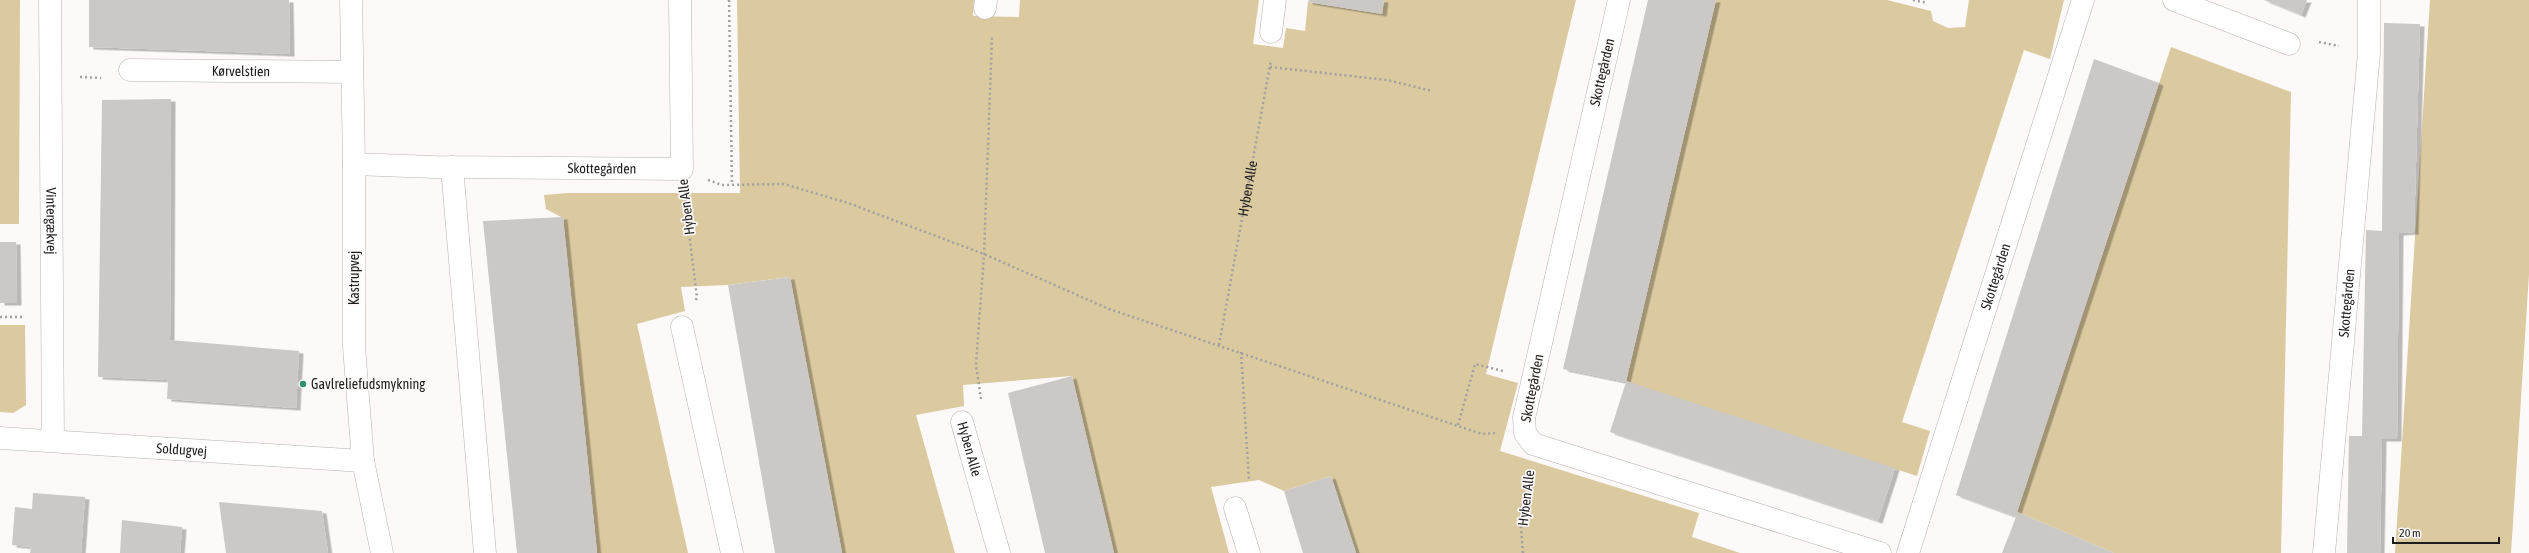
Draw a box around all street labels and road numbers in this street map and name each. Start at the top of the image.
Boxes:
street label: Skottegården [1586,37,1618,107]
street label: Kørvelstien [212,63,270,79]
street label: Skottegården [567,160,636,177]
street label: Hyben Alle [1235,160,1260,218]
street label: Hyben Alle [675,178,697,236]
street label: Vintergækvej [43,187,60,255]
street label: Skottegården [1977,241,2014,312]
street label: Kastrupvej [346,251,362,305]
street label: Skottegården [2335,268,2358,338]
street label: Skottegården [1518,353,1546,423]
street label: Hyben Alle [954,420,985,478]
street label: Soldugvej [156,440,207,459]
street label: Hyben Alle [1515,469,1537,527]

